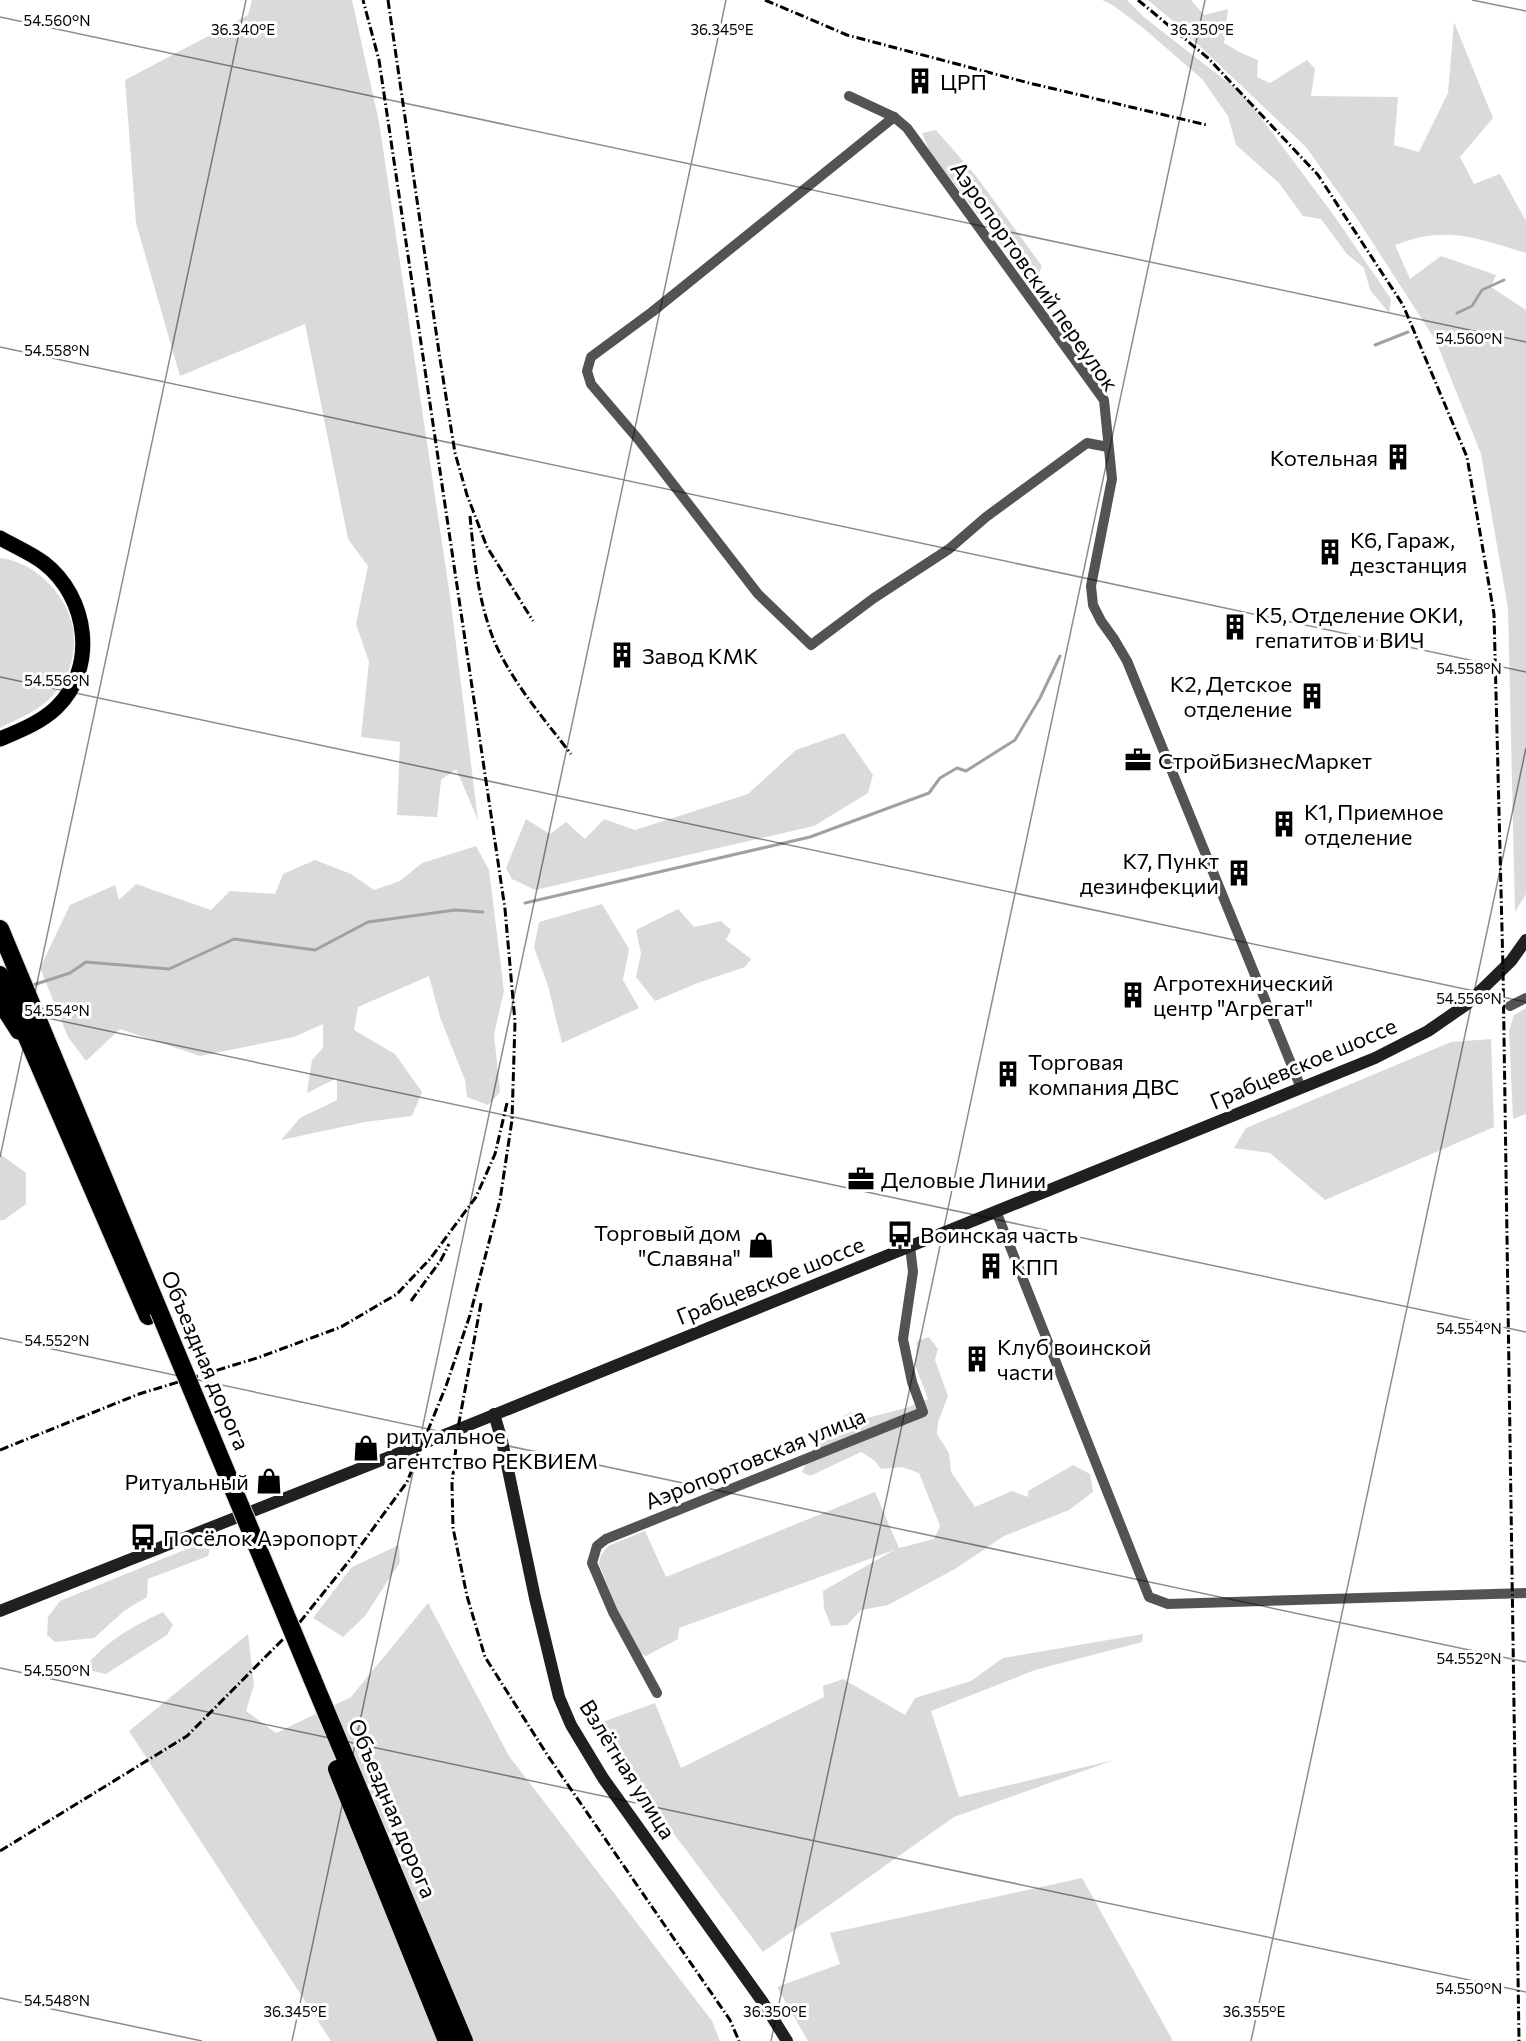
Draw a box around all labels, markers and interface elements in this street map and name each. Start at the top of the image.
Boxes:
text: 54.560°N [24,11,90,29]
text: 36.340°E [211,20,275,38]
text: 36.345°E [690,20,754,38]
text: 36.350°E [1170,20,1234,38]
building icon: ЦРП [905,66,935,96]
place label: ЦРП [940,68,987,95]
street label: Аэропортовский переулок [945,156,1125,396]
text: 54.560°N [1436,329,1502,347]
text: 54.558°N [24,341,90,359]
building icon: Котельная [1383,442,1413,472]
place label: Котельная [1270,444,1378,471]
place label: К6, Гараж, дезстанция [1350,526,1467,578]
building icon: К6, Гараж, дезстанция [1315,537,1345,567]
place label: К5, Отделение ОКИ, гепатитов и ВИЧ [1255,601,1463,653]
building icon: К5, Отделение ОКИ, гепатитов и ВИЧ [1220,612,1250,642]
building icon: Завод КМК [607,640,637,670]
place label: Завод КМК [642,642,759,669]
text: 54.558°N [1436,659,1502,677]
place label: К2, Детское отделение [1170,670,1292,722]
text: 54.556°N [24,671,90,689]
building icon: К2, Детское отделение [1297,681,1327,711]
office icon: СтройБизнесМаркет [1123,745,1153,775]
place label: СтройБизнесМаркет [1158,747,1372,774]
place label: К1, Приемное отделение [1304,798,1444,850]
building icon: К1, Приемное отделение [1269,809,1299,839]
place label: К7, Пункт дезинфекции [1080,847,1219,899]
building icon: К7, Пункт дезинфекции [1224,858,1254,888]
place label: Агротехнический центр "Агрегат" [1153,969,1334,1021]
building icon: Агротехнический центр "Агрегат" [1118,980,1148,1010]
text: 54.556°N [1436,989,1502,1007]
text: 54.554°N [24,1001,90,1019]
street label: Грабцевское шоссе [1206,1011,1400,1115]
place label: Торговая компания ДВС [1028,1048,1179,1100]
building icon: Торговая компания ДВС [993,1059,1023,1089]
office icon: Деловые Линии [846,1164,876,1194]
place label: Деловые Линии [881,1166,1046,1193]
place label: Торговый дом "Славяна" [594,1219,741,1271]
bus stop icon: Воинская часть [885,1219,915,1249]
place label: Воинская часть [920,1221,1078,1248]
street label: Грабцевское шоссе [672,1230,868,1330]
shop icon: Торговый дом "Славяна" [746,1230,776,1260]
building icon: КПП [976,1251,1006,1281]
place label: КПП [1011,1253,1059,1280]
street label: Объездная дорога [156,1266,256,1454]
text: 54.554°N [1436,1319,1502,1337]
text: 54.552°N [24,1331,90,1349]
place label: Клуб воинской части [997,1333,1151,1385]
building icon: Клуб воинской части [962,1344,992,1374]
street label: Аэропортовская улица [641,1401,869,1515]
place label: ритуальное агентство РЕКВИЕМ [386,1422,598,1474]
shop icon: ритуальное агентство РЕКВИЕМ [351,1433,381,1463]
shop icon: Ритуальный [254,1466,284,1496]
place label: Ритуальный [125,1468,249,1495]
bus stop icon: Посёлок Аэропорт [128,1522,158,1552]
place label: Посёлок Аэропорт [163,1524,358,1551]
text: 54.552°N [1436,1649,1502,1667]
text: 54.550°N [24,1661,90,1679]
street label: Взлётная улица [574,1694,682,1844]
street label: Объездная дорога [343,1714,443,1902]
text: 54.550°N [1436,1979,1502,1997]
text: 54.548°N [24,1991,90,2009]
text: 36.345°E [263,2002,327,2020]
text: 36.350°E [743,2002,807,2020]
text: 36.355°E [1223,2002,1285,2020]

